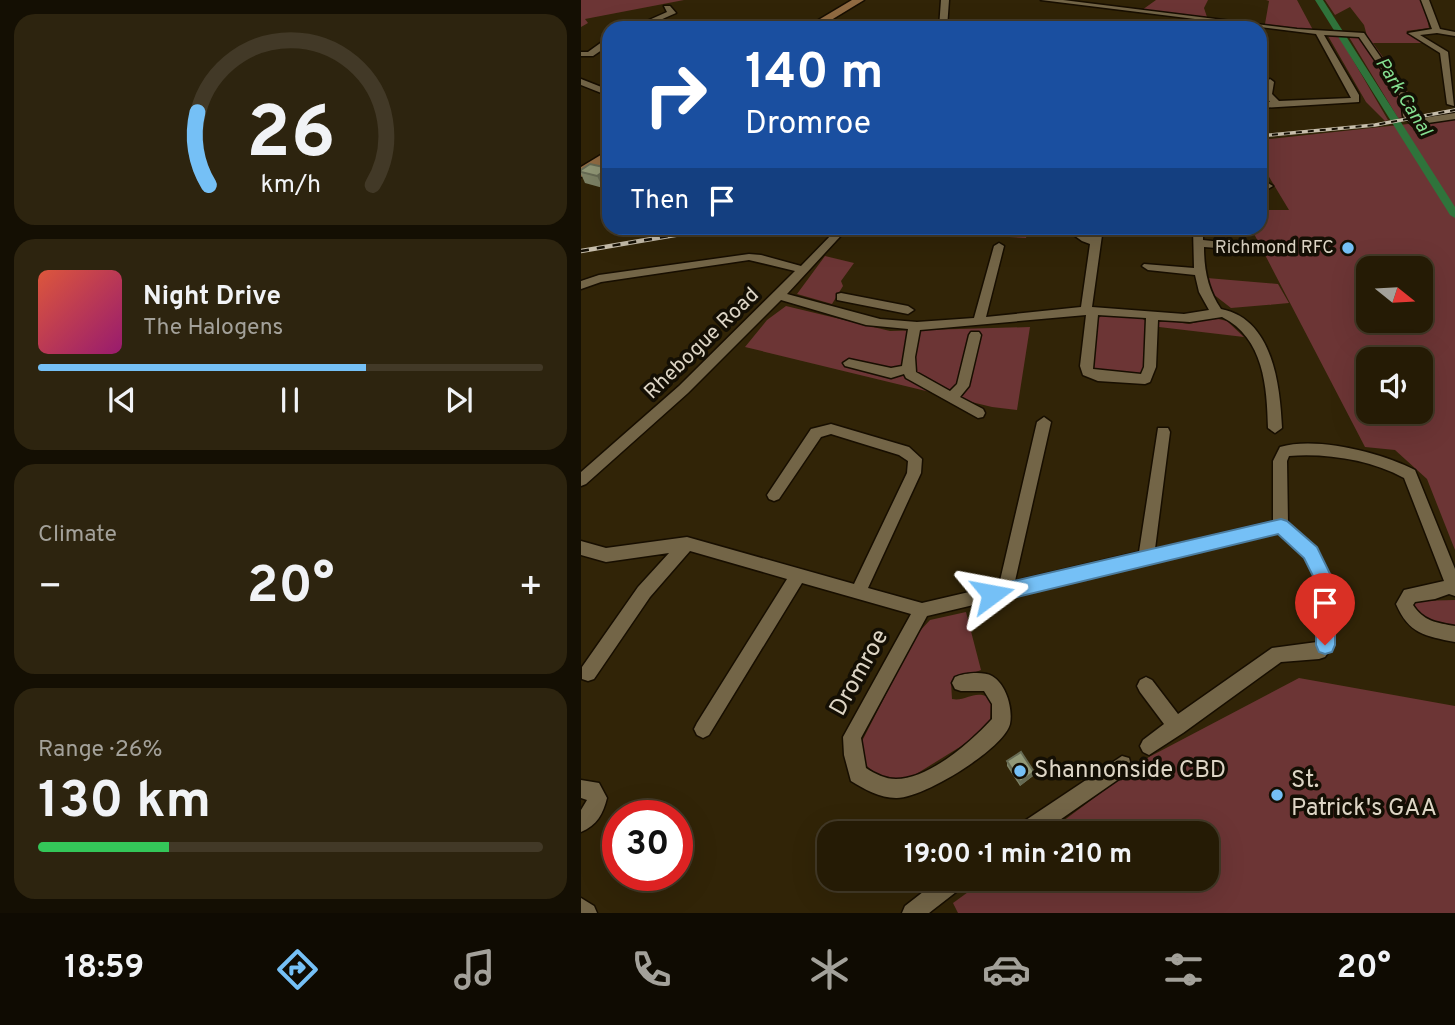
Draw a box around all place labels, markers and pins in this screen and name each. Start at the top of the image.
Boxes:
place label: Richmond RFC [1215,237,1334,260]
marker: Richmond RFC [1340,240,1356,256]
pin [1295,573,1355,645]
place label: Shannonside CBD [1034,756,1226,786]
marker: Shannonside CBD [1012,763,1028,779]
place label: St. Patrick's GAA [1291,766,1437,824]
marker: St. Patrick's GAA [1269,787,1285,803]

